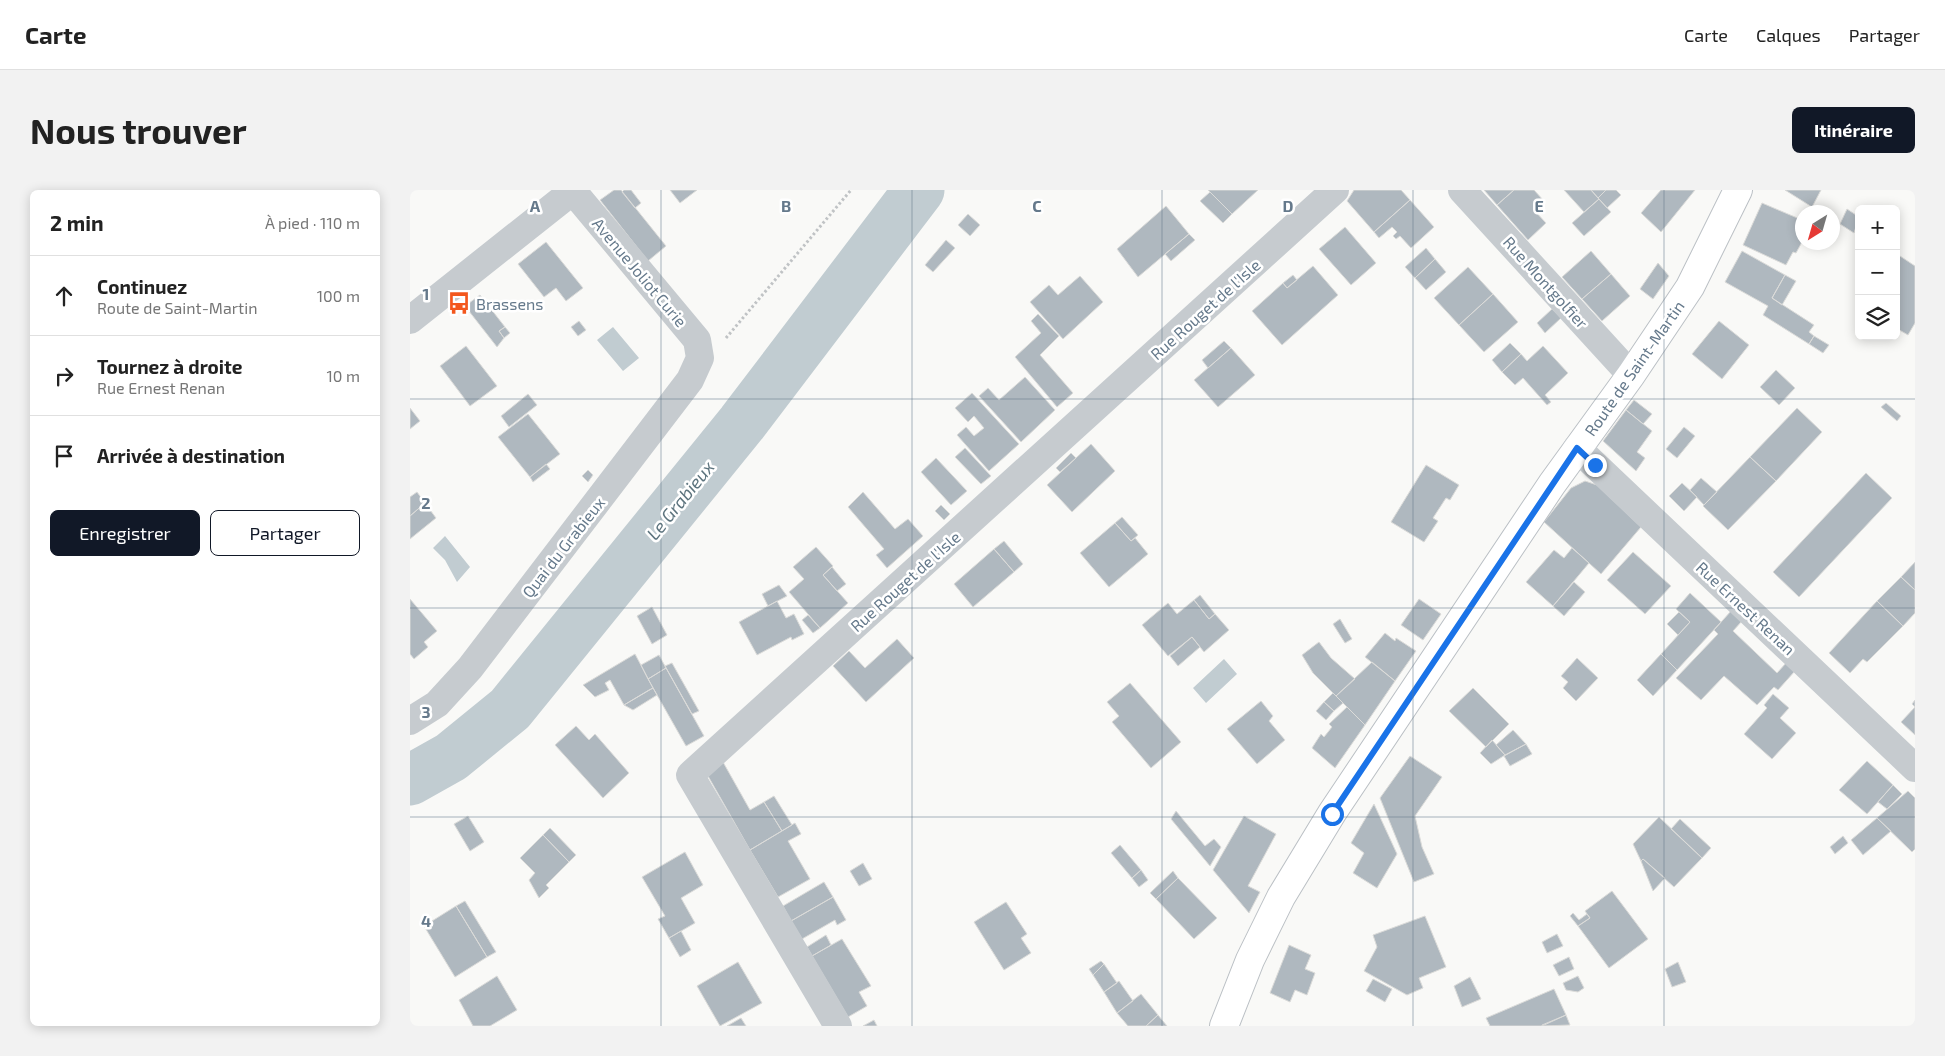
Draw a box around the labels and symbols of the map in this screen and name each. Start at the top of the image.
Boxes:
text: A [530,196,541,215]
text: B [781,196,791,215]
text: C [1032,196,1042,215]
text: D [1283,196,1294,215]
text: E [1534,196,1544,215]
north arrow [1795,205,1840,250]
street label: Avenue Joliot Curie [589,214,691,330]
street label: Rue Montgolfier [1500,232,1593,332]
street label: Rue Rouget de l'Isle [1146,255,1264,363]
text: 1 [423,284,429,303]
bus stop icon: Brassens [446,290,472,316]
place label: Brassens [476,294,543,313]
street label: Route de Saint-Martin [1580,297,1688,439]
route end [1584,454,1607,477]
water label: Le Grabieux [641,456,719,544]
street label: Quai du Grabieux [518,492,609,602]
text: 2 [421,493,431,512]
street label: Rue Rouget de l'Isle [846,527,964,635]
street label: Rue Ernest Renan [1693,557,1799,659]
text: 3 [421,702,431,721]
route start [1321,803,1344,826]
text: 4 [421,911,431,930]

